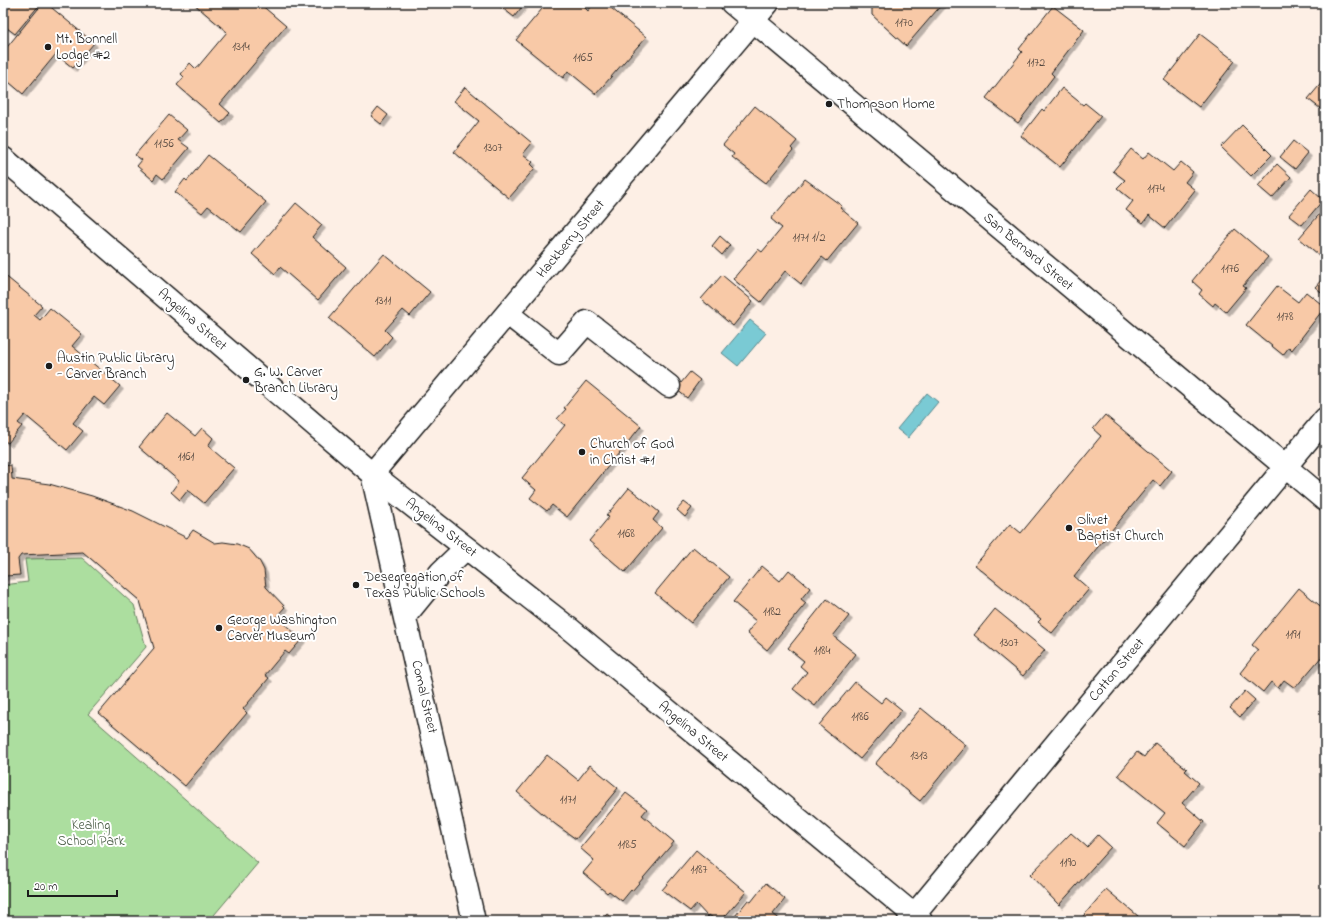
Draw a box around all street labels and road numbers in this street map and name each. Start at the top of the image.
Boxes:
street label: Hackberry Street [532,195,611,284]
street label: San Bernard Street [978,208,1078,296]
street label: Angelina Street [152,284,232,357]
street label: Angelina Street [400,493,482,564]
street label: Cotton Street [1084,633,1150,706]
street label: Comal Street [405,658,443,736]
street label: Angelina Street [653,696,733,769]

